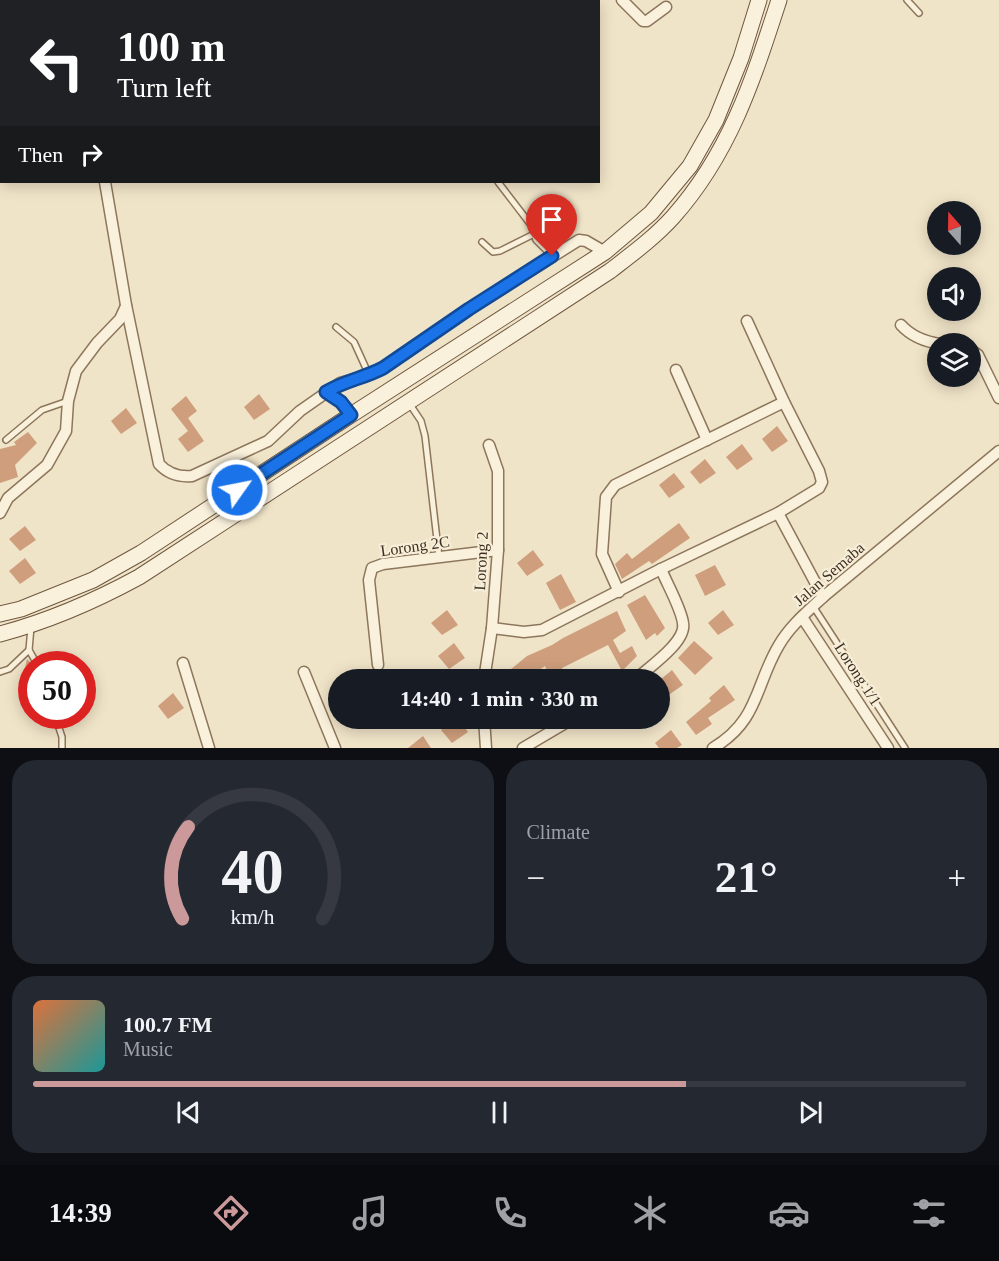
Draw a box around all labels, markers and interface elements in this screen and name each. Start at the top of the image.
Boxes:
icon: left [18,24,96,102]
text: 100 m [117,24,226,70]
text: Turn left [117,73,211,103]
icon: right [75,138,108,171]
text: Then [18,142,63,167]
pin [526,194,577,256]
north arrow [927,201,981,255]
map controls [927,201,981,387]
icon: arrive [535,203,568,236]
button: sound [927,267,981,321]
button: layers [927,333,981,387]
position arrow [205,458,269,522]
street label: Lorong 2 [471,531,492,591]
street label: Lorong 2C [379,533,451,560]
street label: Jalan Semaba [790,539,868,609]
street label: Lorong 1/1 [831,639,885,709]
speed limit sign: 50 [18,651,96,729]
text: 14:40 · 1 min · 330 m [400,686,598,711]
text: Climate [527,821,590,843]
text: 40 [222,837,284,906]
text: 21° [715,852,778,902]
text: − [527,860,545,896]
text: + [947,860,966,896]
text: km/h [231,905,275,929]
text: 100.7 FM [123,1012,212,1037]
text: Music [123,1038,173,1060]
icon: previous [172,1096,205,1129]
icon: pause [483,1096,516,1129]
icon: next [794,1096,827,1129]
icon: directions [210,1192,252,1234]
icon: music [349,1192,391,1234]
icon: phone [489,1192,531,1234]
icon: climate [629,1192,671,1234]
icon: car [768,1192,810,1234]
icon: filters [908,1192,950,1234]
text: 14:39 [49,1198,112,1228]

